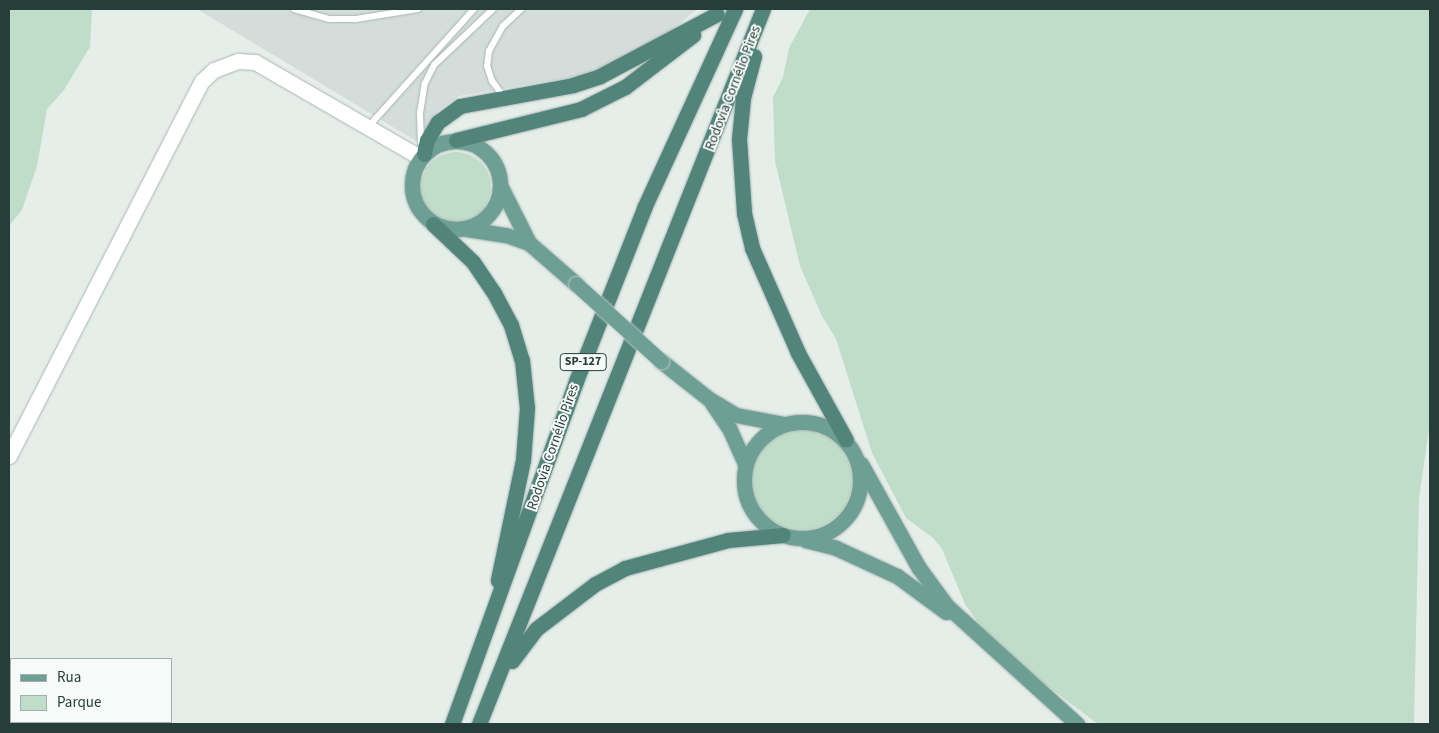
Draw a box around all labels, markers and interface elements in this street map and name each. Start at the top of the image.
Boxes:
street label: Rodovia Cornélio Pires [702,23,764,153]
road number: SP-127 [559,352,607,372]
street label: Rodovia Cornélio Pires [524,382,582,512]
legend [10,658,172,723]
text: Rua [57,667,81,688]
text: Parque [57,692,101,713]

